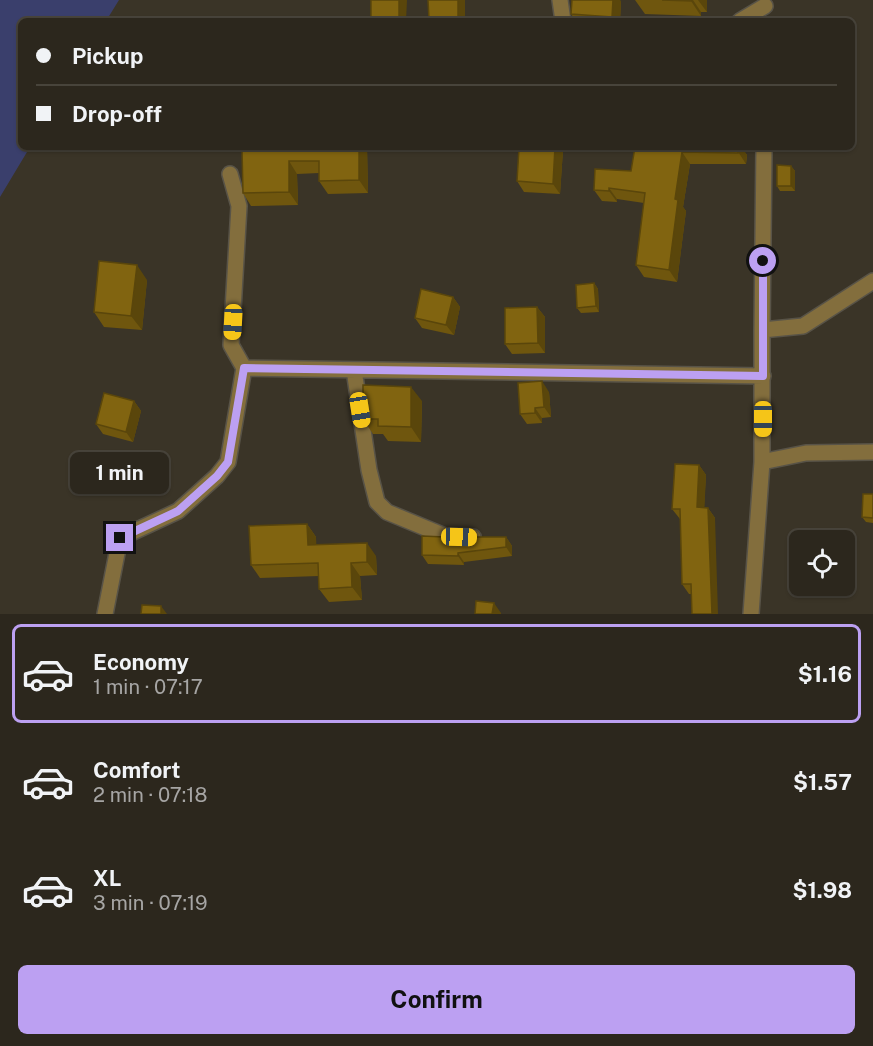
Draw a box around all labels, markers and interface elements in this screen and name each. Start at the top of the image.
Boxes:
text: Pickup [72,43,143,69]
text: Drop-off [72,101,162,127]
route start [749,247,776,274]
car [223,304,243,340]
car [348,391,372,429]
car [754,401,772,437]
callout: 1 min [70,451,170,493]
text: 1 min [95,461,144,485]
route end [106,524,133,551]
car [441,527,477,547]
map controls [789,530,855,596]
button: locate [789,530,855,596]
icon: car [21,647,75,701]
text: Economy [93,649,189,675]
text: $1.16 [798,661,852,687]
text: 1 min · 07:17 [93,675,203,699]
icon: car [21,755,75,809]
text: Comfort [93,757,180,783]
text: $1.57 [793,769,852,795]
text: 2 min · 07:18 [93,783,207,807]
icon: car [21,863,75,917]
text: XL [93,865,121,891]
text: $1.98 [792,877,852,903]
text: 3 min · 07:19 [93,891,208,915]
button: Confirm [18,965,855,1034]

